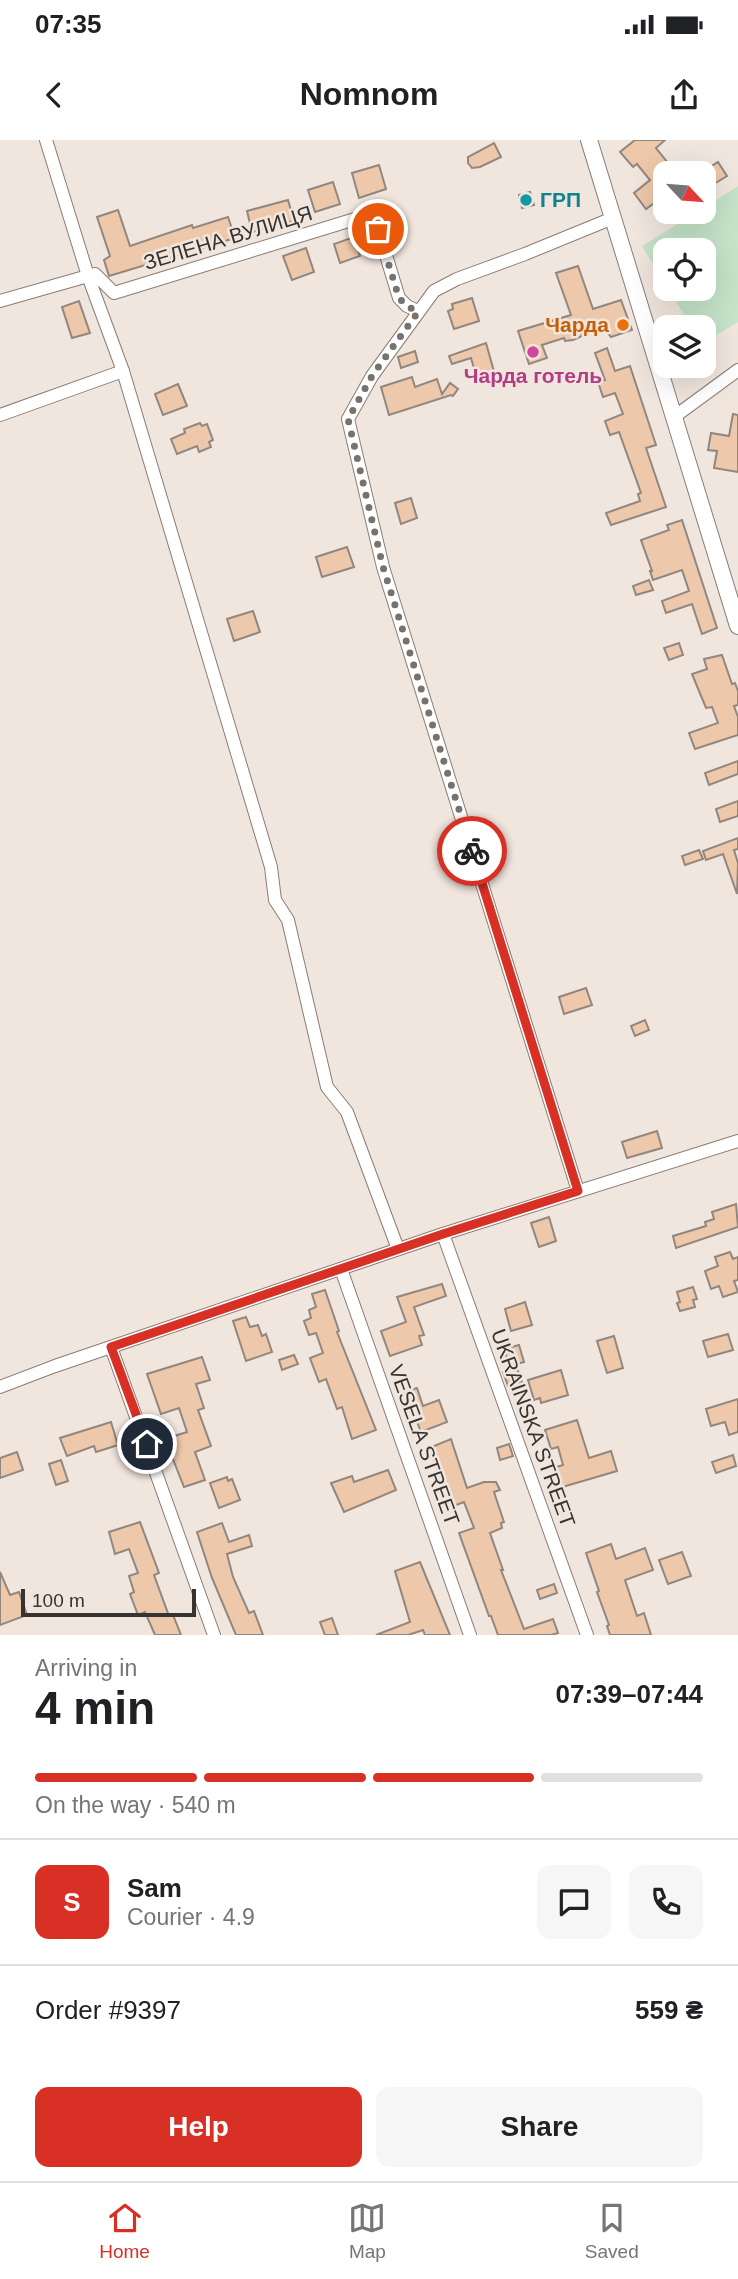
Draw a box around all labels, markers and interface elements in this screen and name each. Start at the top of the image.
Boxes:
text: 07:35 [35,9,102,39]
icon: back [35,76,73,114]
text: Nomnom [300,76,438,112]
icon: share [665,76,703,114]
north arrow [653,161,716,224]
map controls [653,161,716,378]
place label: ГРП [540,188,581,211]
marker: ГРП [518,192,534,208]
pin [348,199,408,259]
street label: ЗЕЛЕНА ВУЛИЦЯ [141,201,315,274]
icon: bag [359,210,397,248]
button: locate [653,238,716,301]
place label: Чарда [545,313,609,336]
button: layers [653,315,716,378]
marker: Чарда [615,317,631,333]
marker: Чарда готель [525,344,541,360]
place label: Чарда готель [464,364,602,387]
courier [437,816,507,886]
icon: bike [453,832,491,870]
street label: UKRAINSKA STREET [487,1326,580,1530]
street label: VESELA STREET [385,1361,464,1528]
pin [117,1414,177,1474]
icon: home [128,1425,166,1463]
scale bar [21,1586,196,1618]
text: 100 m [32,1590,85,1611]
text: Arriving in [35,1655,137,1681]
text: 07:39–07:44 [556,1679,703,1709]
text: 4 min [35,1682,155,1734]
text: On the way · 540 m [35,1792,236,1818]
button: chat [537,1865,611,1939]
button: phone [629,1865,703,1939]
text: Sam [127,1873,182,1903]
text: S [63,1887,81,1917]
text: Courier · 4.9 [127,1904,255,1930]
text: Order #9397 [35,1995,181,2025]
text: 559 ₴ [635,1995,703,2025]
button: Help [35,2087,362,2167]
button: Share [376,2087,703,2167]
tab: Home [99,2199,150,2263]
tab: Map [348,2199,386,2263]
tab: Saved [585,2199,639,2263]

